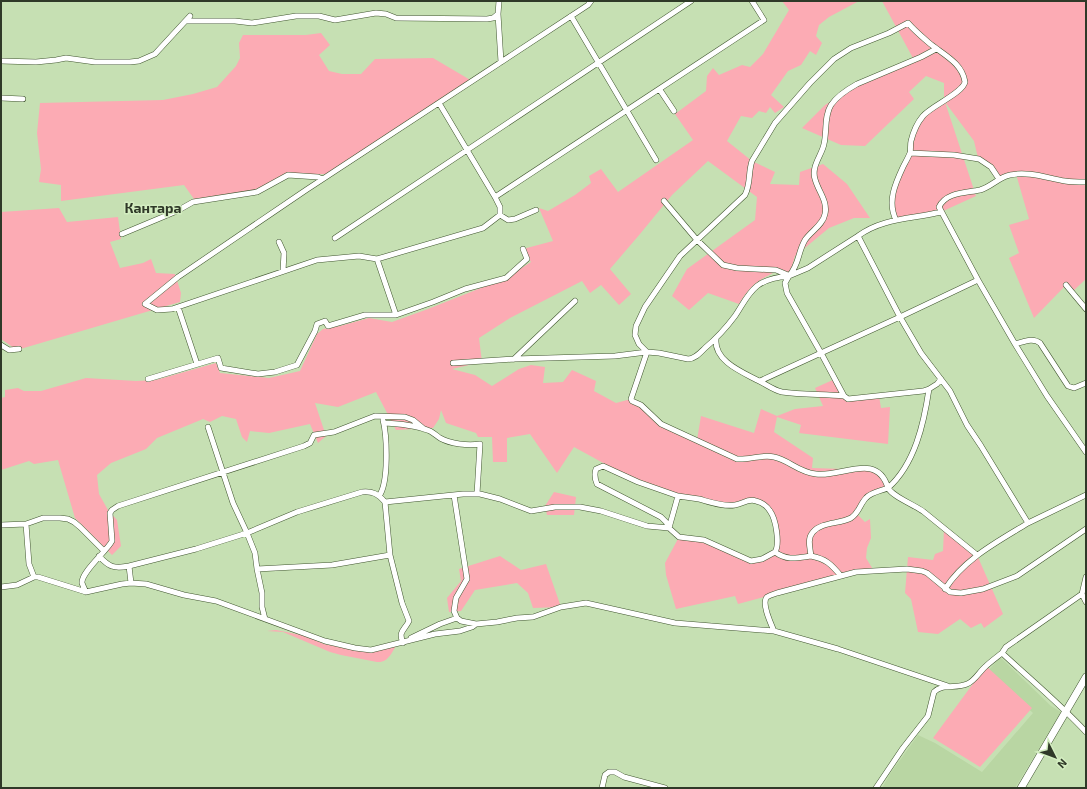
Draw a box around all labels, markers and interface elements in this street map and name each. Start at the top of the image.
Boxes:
district label: Кантара [124,199,182,216]
north arrow [1035,737,1075,777]
text: N [1055,757,1070,771]

